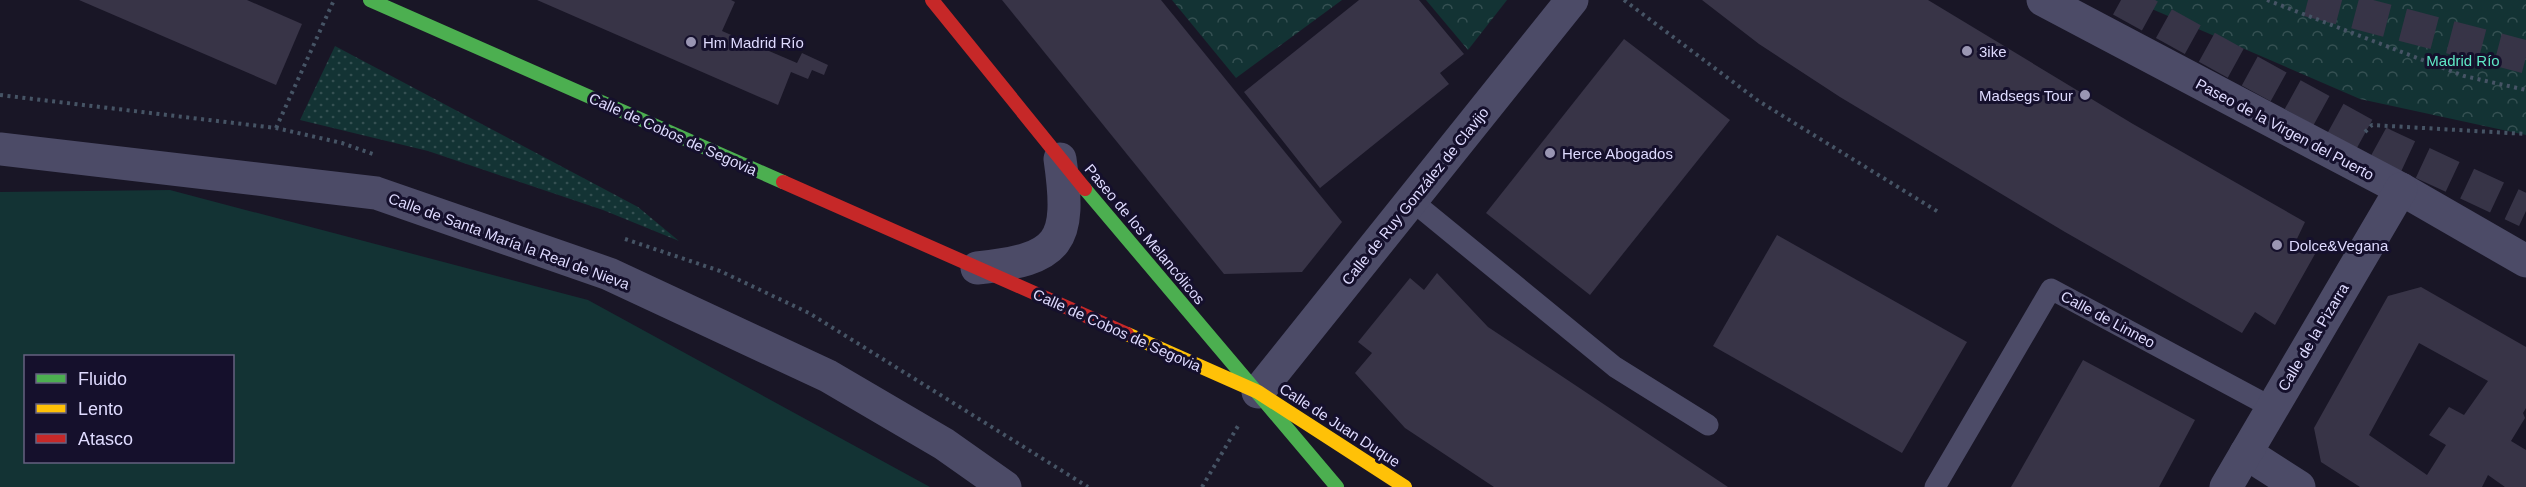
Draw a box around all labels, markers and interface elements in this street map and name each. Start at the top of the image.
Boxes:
place label: Hm Madrid Río [703,34,804,51]
marker: Hm Madrid Río [684,35,698,49]
place label: 3ike [1979,43,2007,60]
marker: 3ike [1960,44,1974,58]
park label: Madrid Río [2426,52,2500,69]
street label: Paseo de la Virgen del Puerto [2193,75,2377,183]
place label: Madsegs Tour [1979,87,2073,104]
marker: Madsegs Tour [2078,88,2092,102]
street label: Calle de Cobos de Segovia [587,89,760,179]
street label: Calle de Ruy González de Clavijo [1338,104,1492,288]
place label: Herce Abogados [1562,145,1673,162]
marker: Herce Abogados [1543,146,1557,160]
street label: Paseo de los Melancólicos [1081,161,1209,307]
street label: Calle de Santa María la Real de Nieva [386,189,632,293]
place label: Dolce&Vegana [2289,237,2389,254]
marker: Dolce&Vegana [2270,238,2284,252]
street label: Calle de la Pizarra [2274,280,2352,394]
street label: Calle de Cobos de Segovia [1031,285,1204,375]
street label: Calle de Linneo [2058,287,2158,351]
legend [24,355,234,463]
text: Fluido [78,369,127,389]
street label: Calle de Juan Duque [1277,380,1403,470]
text: Lento [78,399,123,419]
text: Atasco [78,429,133,449]

